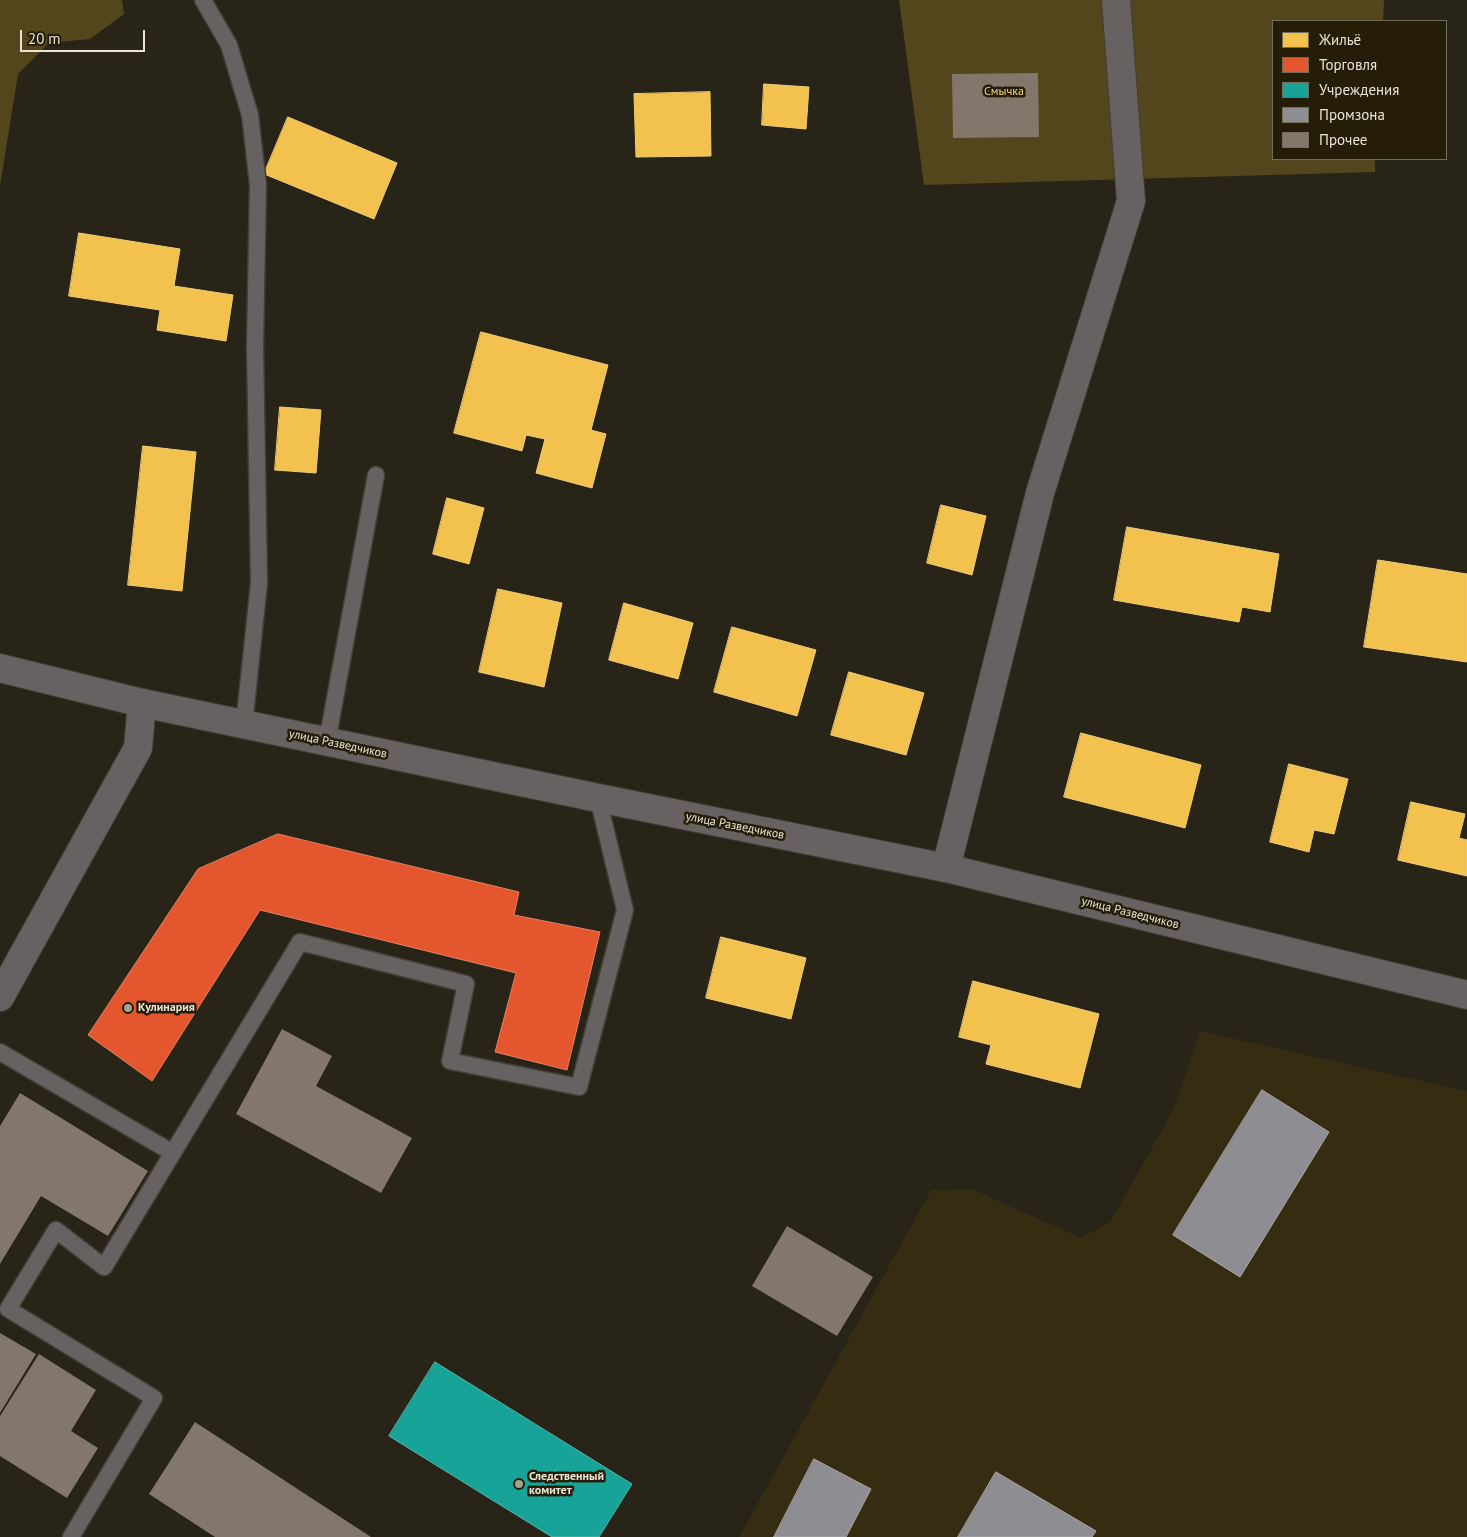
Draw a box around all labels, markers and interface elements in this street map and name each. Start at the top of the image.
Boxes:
scale bar [22,20,148,52]
legend [1272,20,1447,160]
text: 20 m [28,29,61,48]
text: Жильё [1319,30,1361,49]
text: Торговля [1319,55,1377,74]
text: Учреждения [1319,80,1399,99]
park label: Смычка [984,85,1024,99]
text: Промзона [1319,105,1385,124]
text: Прочее [1319,130,1367,149]
street label: улица Разведчиков [288,727,388,761]
street label: улица Разведчиков [685,809,785,843]
street label: улица Разведчиков [1080,894,1180,932]
place label: Кулинария [138,1001,195,1015]
marker: Кулинария [122,1002,134,1014]
place label: Следственный комитет [529,1470,604,1498]
marker: Следственный комитет [513,1478,525,1490]

